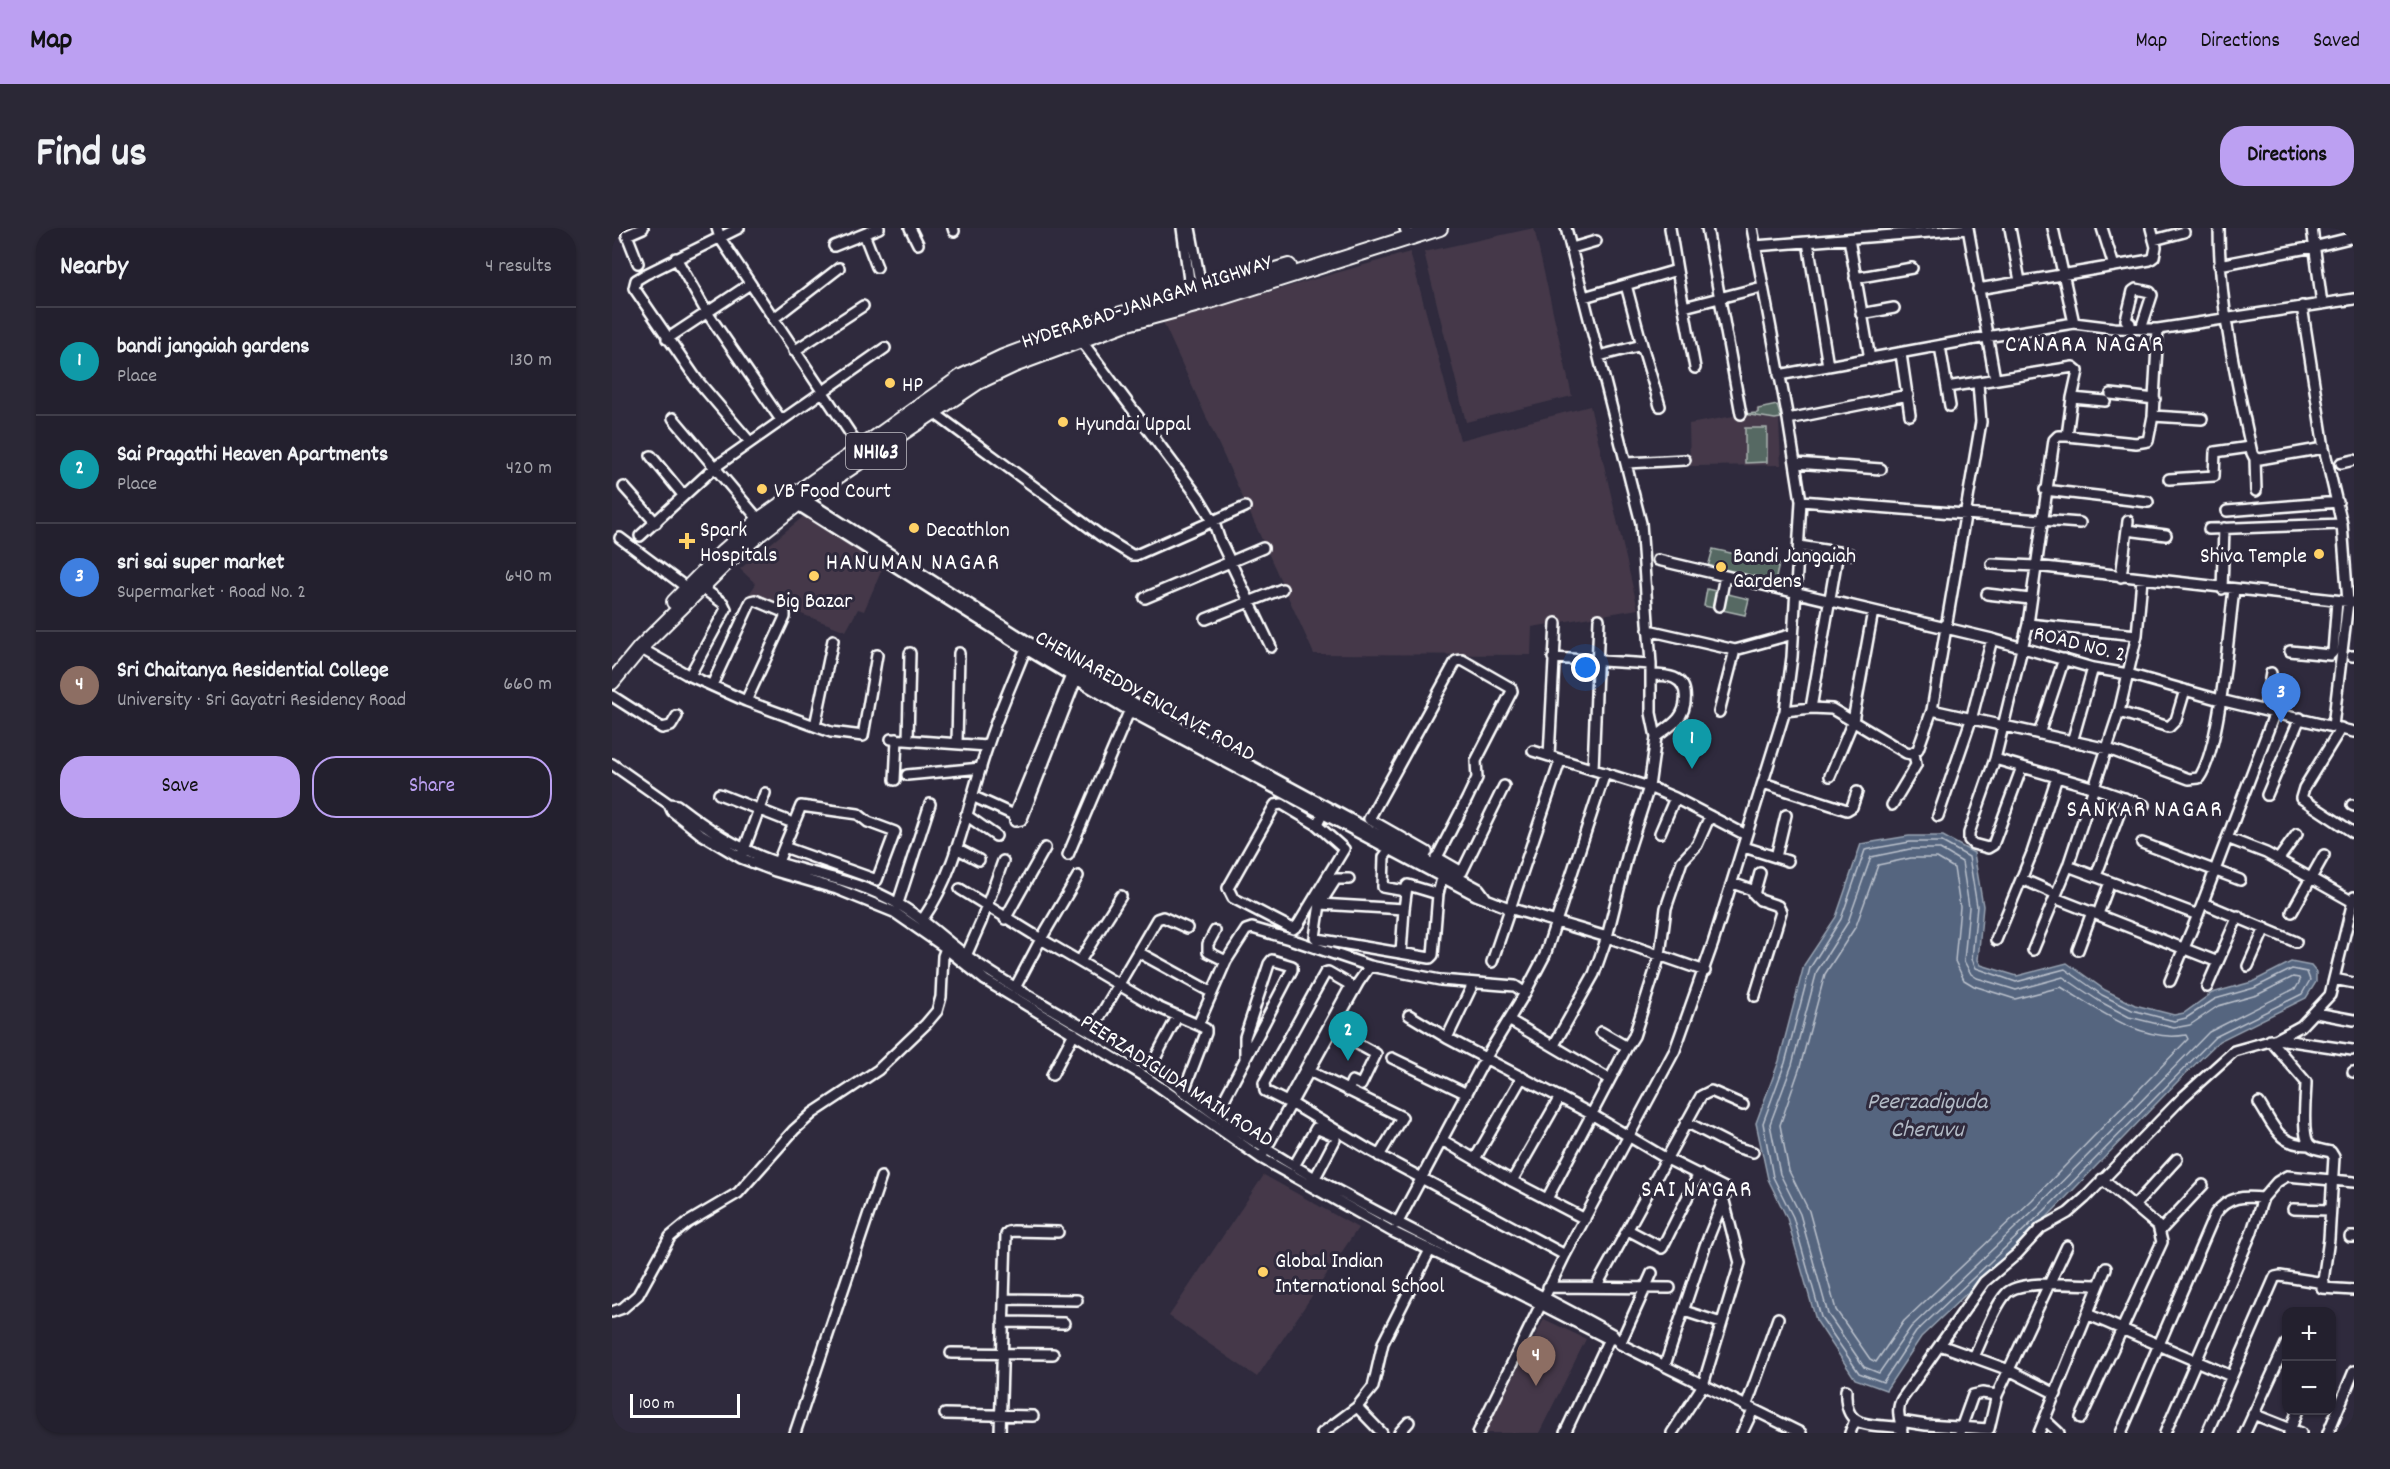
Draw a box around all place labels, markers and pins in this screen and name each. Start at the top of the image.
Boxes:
place label: HP [902,371,923,402]
marker: HP [883,376,897,390]
place label: Hyundai Uppal [1075,410,1191,441]
marker: Hyundai Uppal [1056,415,1070,429]
place label: VB Food Court [774,477,891,508]
marker: VB Food Court [755,482,769,496]
place label: Spark Hospitals [700,516,777,572]
place label: Decathlon [926,516,1010,547]
marker: Decathlon [907,521,921,535]
marker: Spark Hospitals [678,532,696,550]
place label: Bandi Jangaiah Gardens [1733,542,1856,598]
place label: Shiva Temple [2200,542,2307,573]
marker: Shiva Temple [2312,547,2326,561]
marker: Bandi Jangaiah Gardens [1714,560,1728,574]
marker: Big Bazar [807,569,821,583]
place label: Big Bazar [776,587,853,618]
pin: 3 [2262,674,2300,723]
pin: 1 [1672,720,1712,769]
pin: 2 [1328,1012,1368,1061]
place label: Global Indian International School [1275,1247,1445,1303]
marker: Global Indian International School [1256,1265,1270,1279]
pin: 4 [1516,1336,1556,1386]

